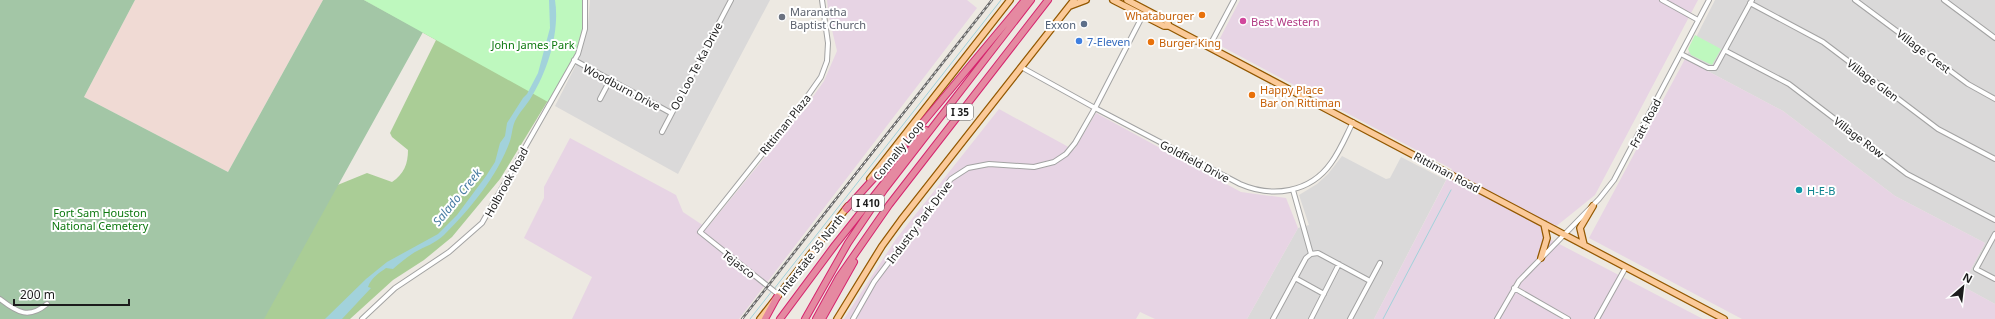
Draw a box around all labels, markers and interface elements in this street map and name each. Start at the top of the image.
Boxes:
place label: Maranatha Baptist Church [790,4,866,32]
place label: Whataburger [1125,8,1194,23]
marker: Whataburger [1197,10,1207,20]
marker: Maranatha Baptist Church [777,12,787,22]
place label: Best Western [1251,14,1319,29]
marker: Best Western [1238,16,1248,26]
place label: Exxon [1045,17,1076,32]
street label: Oo Loo Te Ka Drive [666,19,726,113]
marker: Exxon [1079,19,1089,29]
street label: Village Crest [1894,26,1954,76]
place label: 7-Eleven [1087,34,1130,49]
place label: Burger King [1159,35,1221,50]
marker: 7-Eleven [1074,36,1084,46]
park label: John James Park [490,37,575,52]
marker: Burger King [1146,37,1156,47]
street label: Village Glen [1844,56,1902,104]
street label: Woodburn Drive [581,60,663,114]
place label: Happy Place Bar on Rittiman [1260,82,1341,110]
marker: Happy Place Bar on Rittiman [1247,90,1257,100]
street label: Rittiman Plaza [756,91,814,157]
street label: Fratt Road [1626,96,1664,150]
road number: I 35 [947,104,973,120]
street label: Village Row [1831,113,1887,161]
street label: Connally Loop [869,117,927,183]
street label: Goldfield Drive [1158,136,1232,186]
street label: Holbrook Road [481,145,531,219]
street label: Rittiman Road [1411,148,1483,196]
water label: Salado Creek [429,164,486,229]
street label: Industry Park Drive [883,178,955,266]
place label: H-E-B [1807,183,1836,198]
marker: H-E-B [1794,185,1804,195]
road number: I 410 [852,195,884,211]
park label: Fort Sam Houston National Cemetery [52,205,149,233]
street label: Interstate 35 North [774,210,848,298]
street label: Tejasco [720,246,759,282]
north arrow [1943,267,1983,307]
text: N [1960,269,1975,286]
scale bar [14,281,129,307]
text: 200 m [20,286,55,303]

